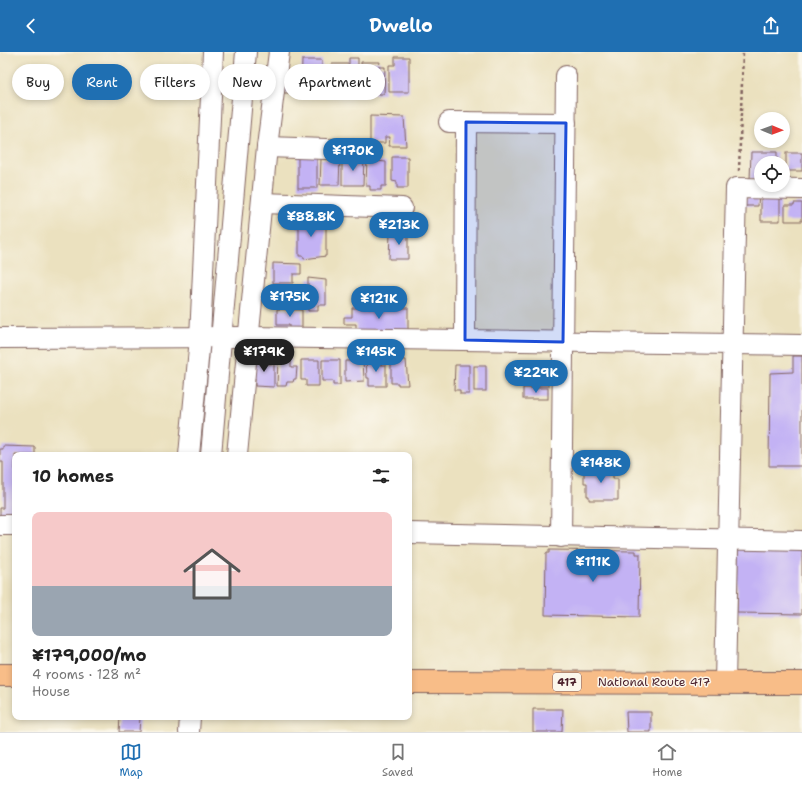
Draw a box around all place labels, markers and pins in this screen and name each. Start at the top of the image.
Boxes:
pin: ¥170K [325,138,381,172]
pin: ¥88.8K [278,204,344,238]
pin: ¥213K [371,212,427,246]
pin: ¥175K [262,284,318,318]
pin: ¥121K [351,286,407,320]
pin: ¥179K [236,339,292,373]
pin: ¥145K [348,339,404,373]
pin: ¥229K [508,360,564,394]
pin: ¥148K [573,450,629,484]
pin: ¥111K [565,549,621,583]

